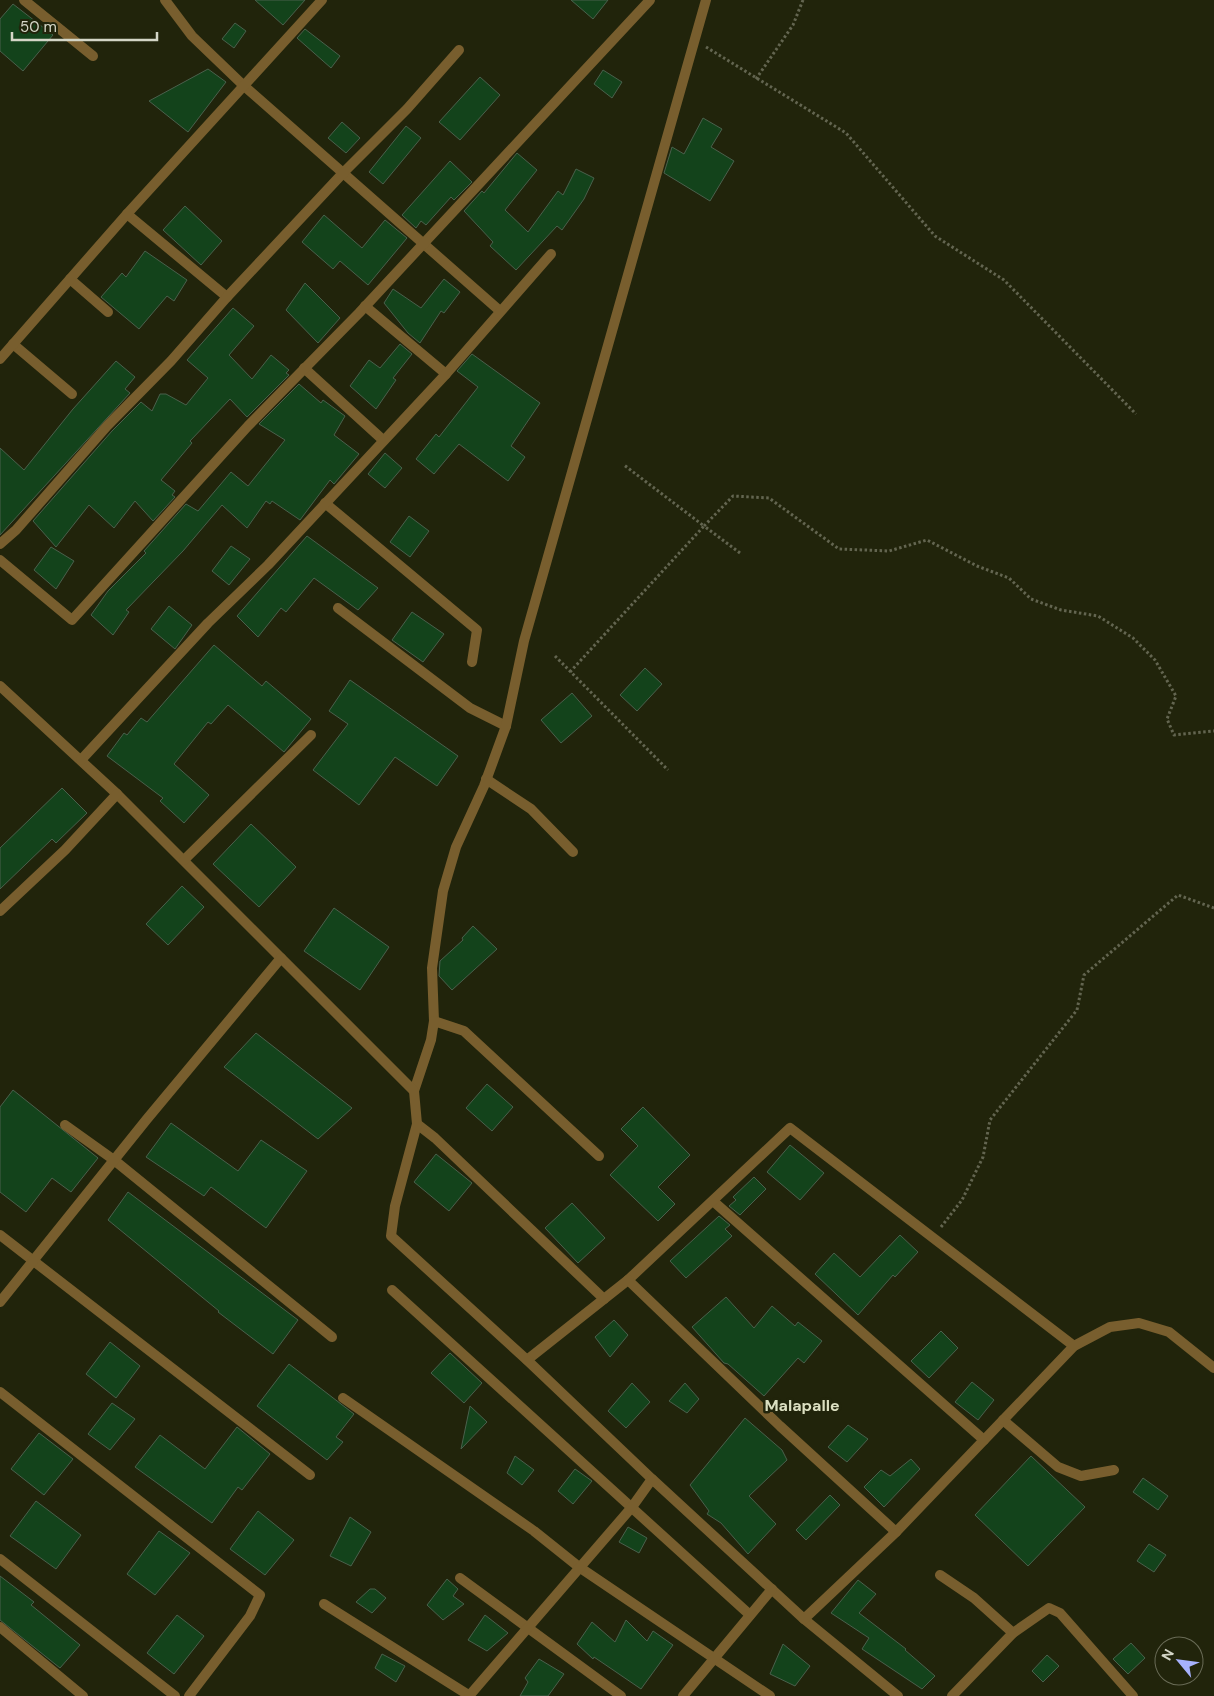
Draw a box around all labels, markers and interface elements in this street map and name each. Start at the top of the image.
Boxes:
scale bar [12,10,158,42]
text: 50 m [20,17,57,37]
district label: Malapalle [764,1395,840,1416]
north arrow [1154,1636,1204,1686]
text: N [1157,1646,1178,1664]

